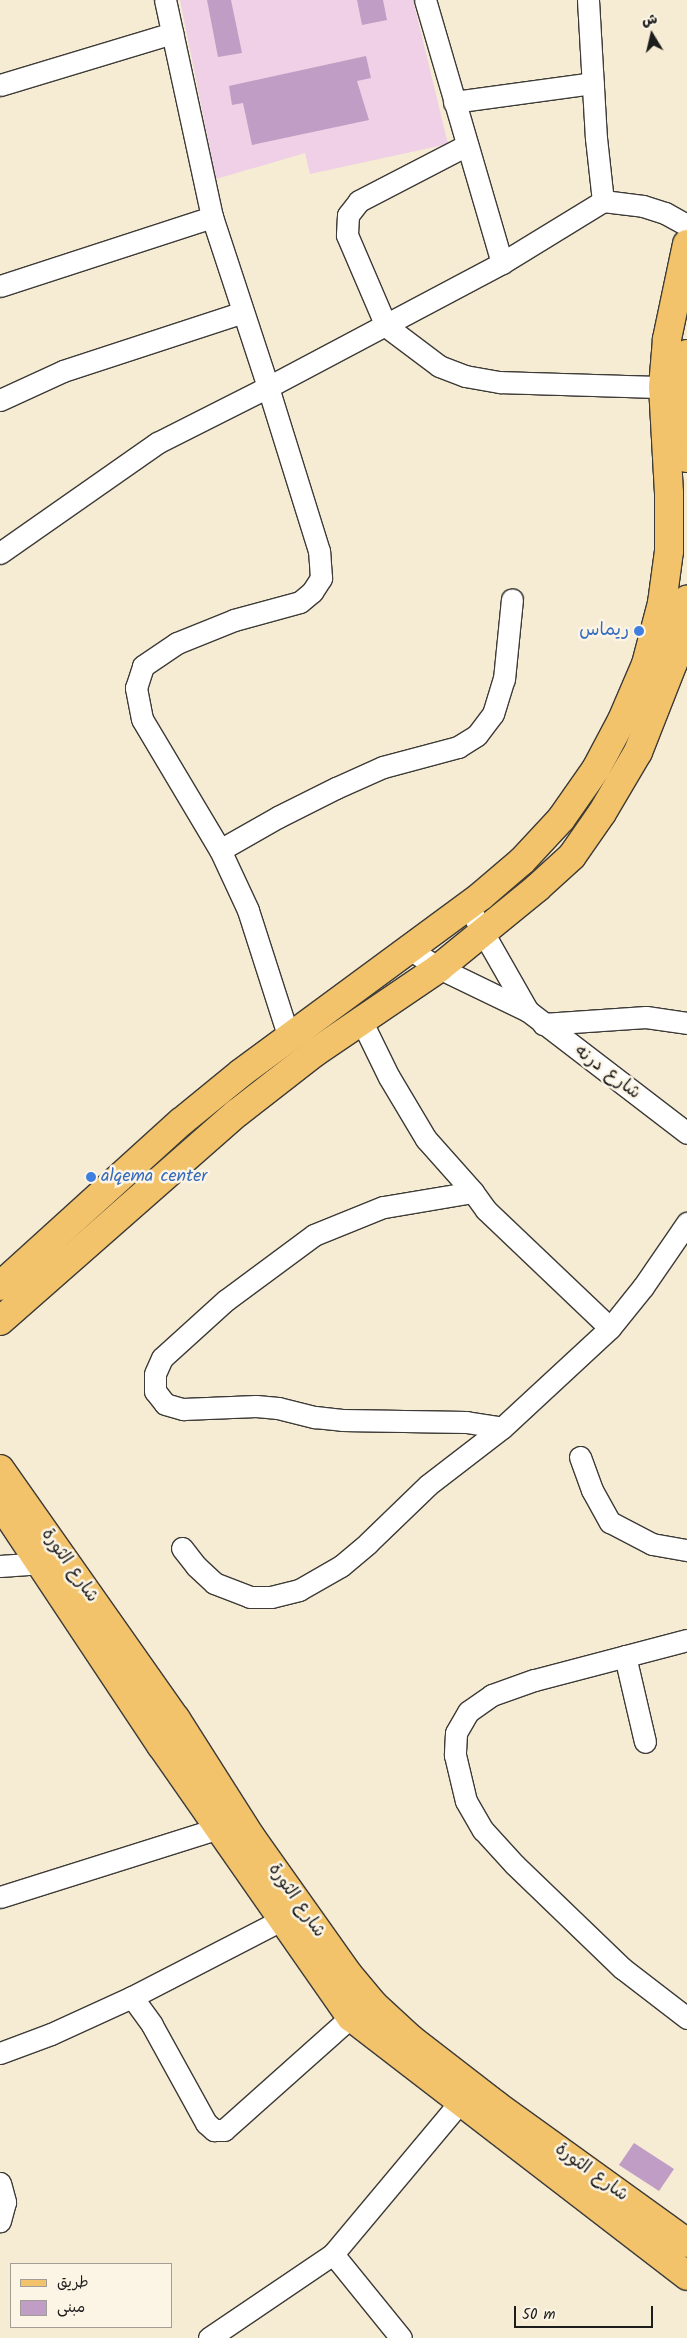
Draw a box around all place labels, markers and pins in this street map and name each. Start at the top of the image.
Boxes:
place label: ريماس [579,620,629,642]
marker: ريماس [633,625,645,637]
place label: alqema center [101,1166,207,1188]
marker: alqema center [85,1171,97,1183]

